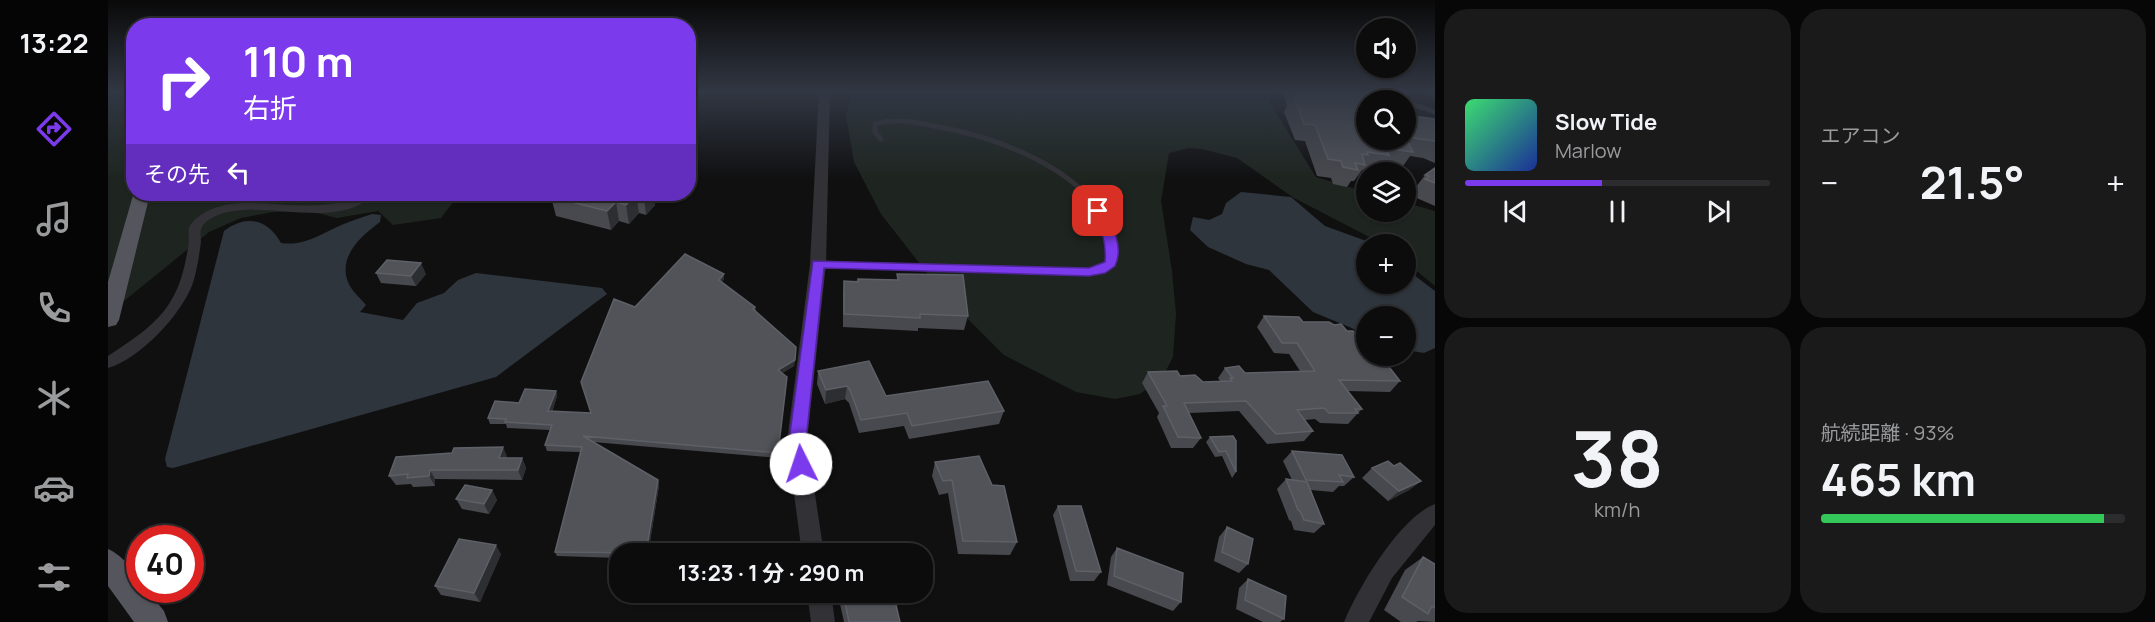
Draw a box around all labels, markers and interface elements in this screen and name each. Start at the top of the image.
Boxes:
map controls [1356,18,1416,366]
button: sound [1356,18,1416,78]
text: 13:22 [20,24,88,61]
text: 110 m [243,32,354,90]
icon: right [144,42,222,120]
text: 右折 [243,89,297,126]
button: search [1356,90,1416,150]
text: Slow Tide [1555,107,1657,137]
icon: directions [33,108,75,150]
text: エアコン [1821,122,1901,149]
text: Marlow [1555,137,1622,164]
text: 21.5° [1920,151,2025,213]
icon: left [222,156,255,189]
text: その先 [144,159,210,189]
text: − [1821,160,1838,205]
text: + [2106,160,2125,205]
button: layers [1356,162,1416,222]
pin [1072,185,1123,236]
icon: arrive [1081,194,1114,227]
icon: previous [1499,195,1532,228]
icon: pause [1601,195,1634,228]
icon: next [1702,195,1735,228]
icon: music [33,198,75,240]
button: + [1356,234,1416,294]
icon: phone [33,287,75,329]
button: − [1356,306,1416,366]
icon: climate [33,377,75,419]
text: 38 [1571,404,1664,510]
text: 航続距離 · 93% [1821,419,1955,446]
position arrow [769,432,833,496]
text: 465 km [1821,448,1976,510]
icon: car [33,467,75,509]
text: km/h [1594,496,1641,523]
speed limit sign: 40 [126,525,204,603]
icon: filters [33,556,75,598]
text: 13:23 · 1 分 · 290 m [678,558,864,588]

